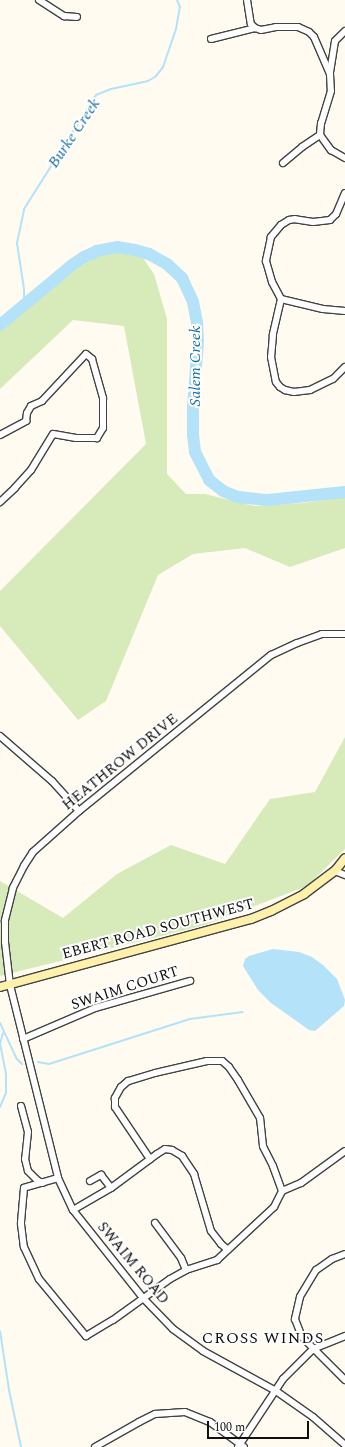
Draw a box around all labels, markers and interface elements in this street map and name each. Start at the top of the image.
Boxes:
water label: Burke Creek [44,95,104,171]
water label: Salem Creek [185,326,205,406]
street label: HEATHROW DRIVE [59,710,181,814]
street label: EBERT ROAD SOUTHWEST [60,895,256,963]
street label: SWAIM COURT [69,962,181,1014]
street label: SWAIM ROAD [93,1218,173,1308]
district label: CROSS WINDS [202,1328,324,1348]
scale bar [209,1413,311,1439]
text: 100 m [214,1418,245,1437]

